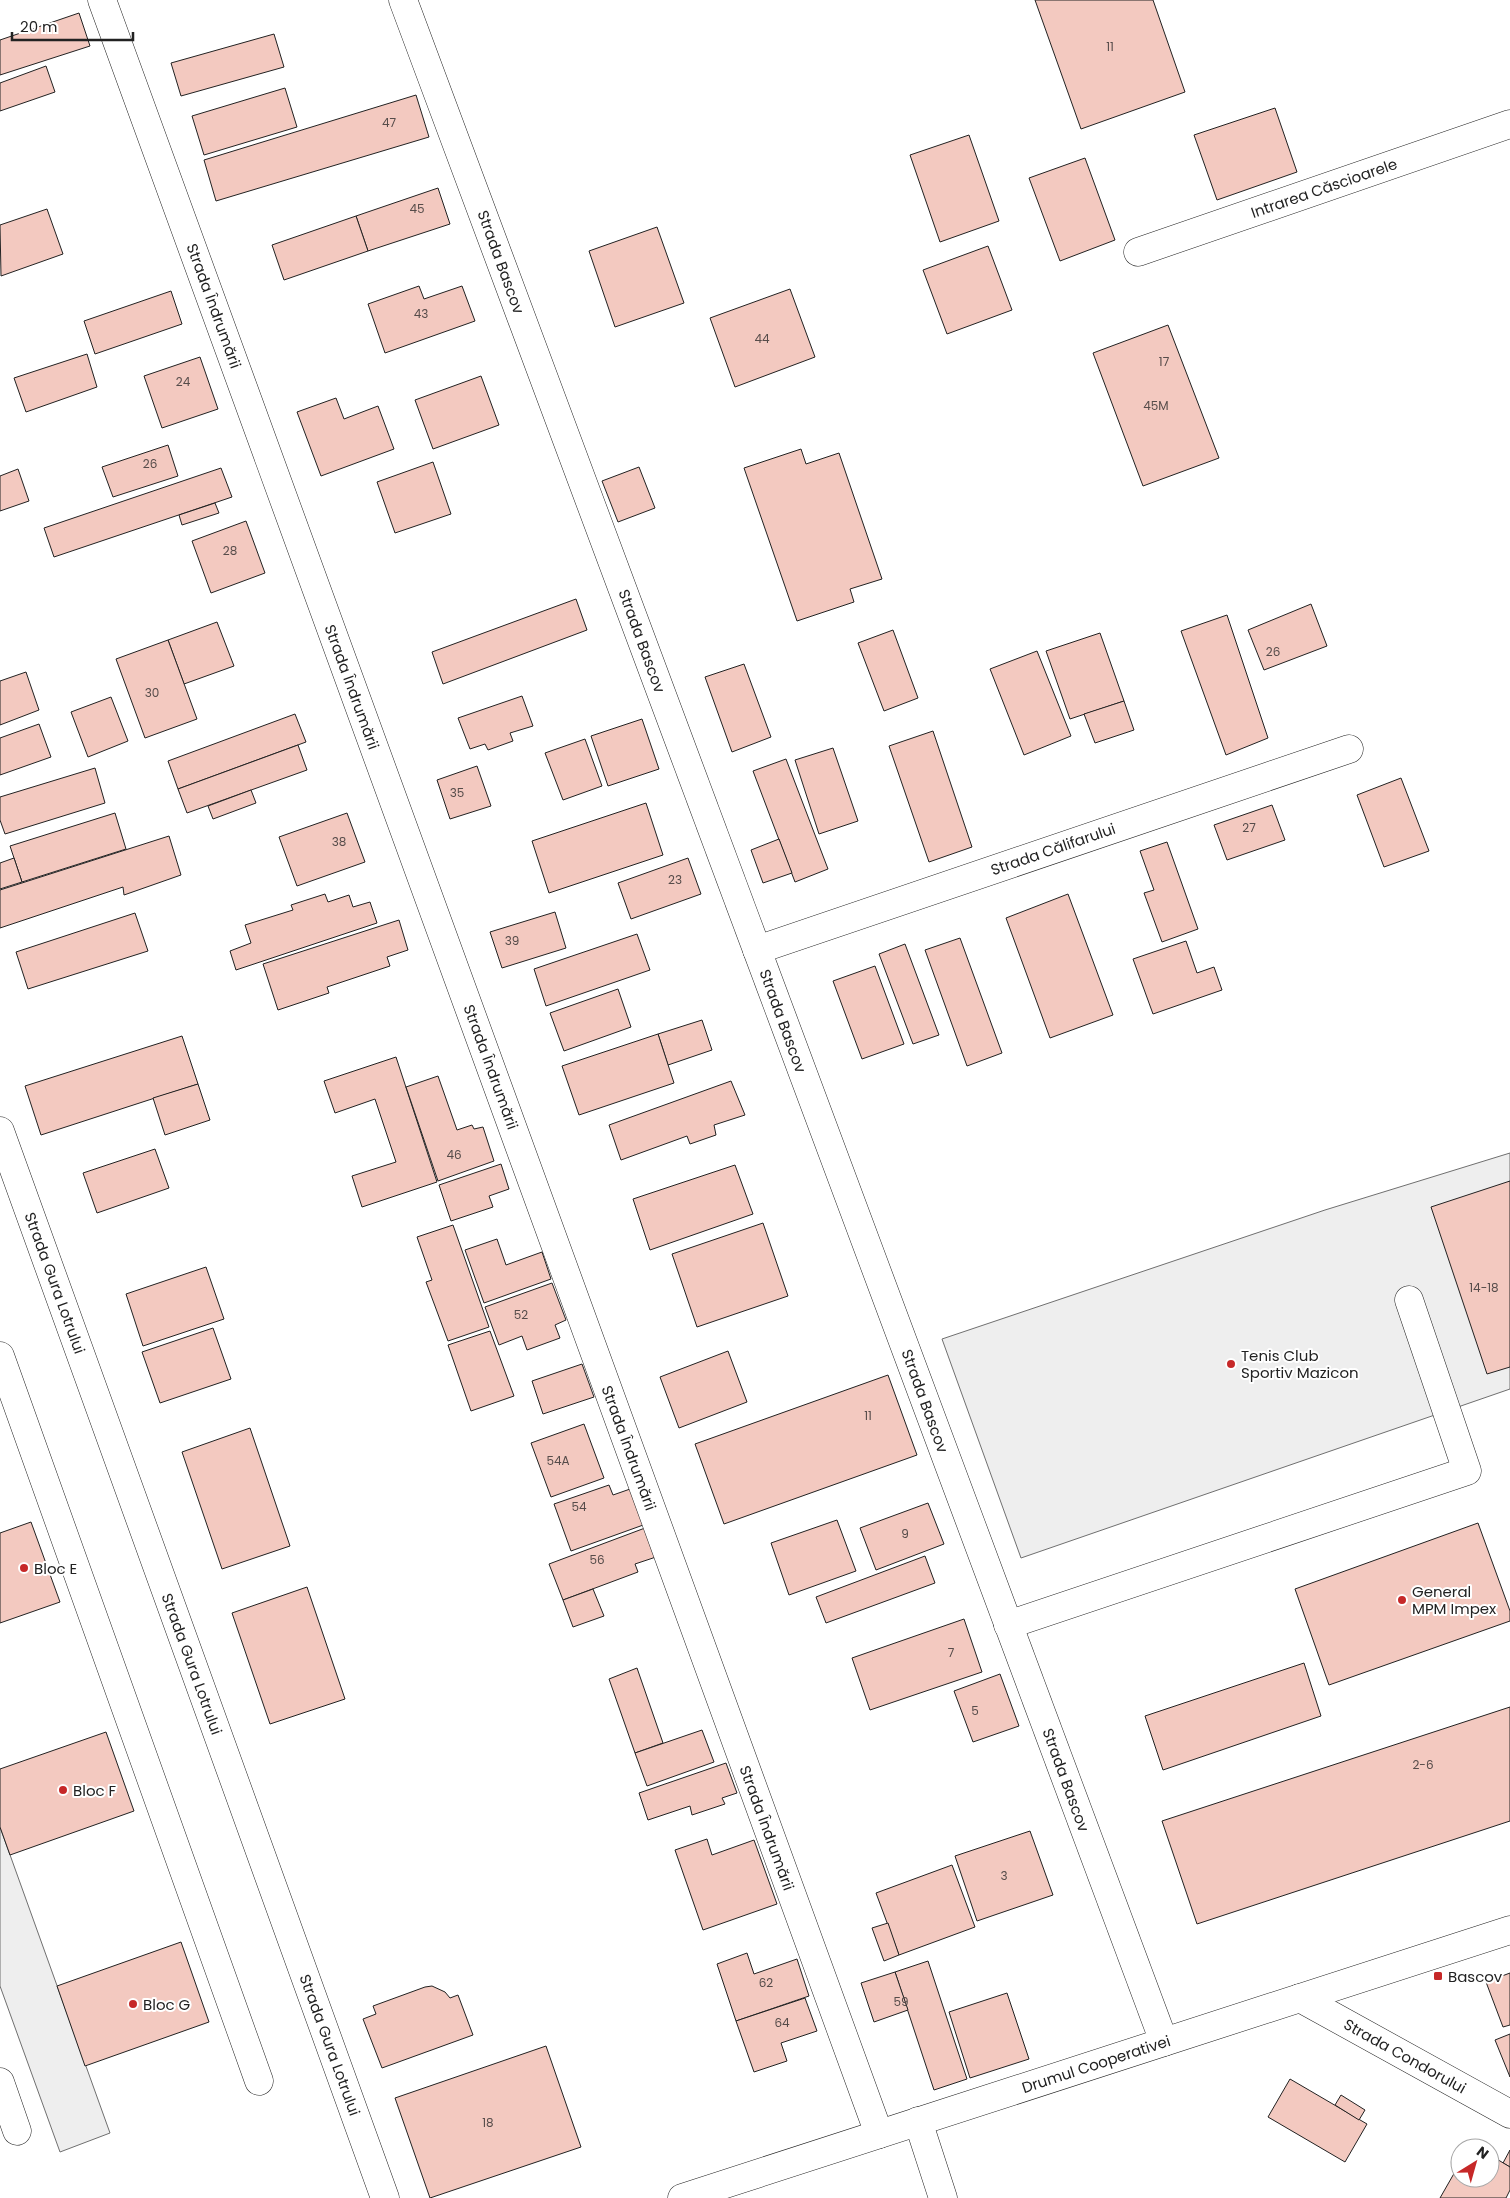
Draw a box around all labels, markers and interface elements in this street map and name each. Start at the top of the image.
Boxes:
scale bar [12,10,134,42]
text: 20 m [20,16,58,37]
house number: 11 [1106,38,1114,55]
house number: 47 [382,114,396,131]
street label: Intrarea Căscioarele [1248,153,1400,223]
house number: 45 [409,200,425,217]
street label: Strada Bascov [473,207,530,317]
street label: Strada Îndrumării [182,241,246,371]
house number: 43 [414,305,428,322]
house number: 44 [754,330,770,347]
house number: 17 [1159,353,1170,370]
house number: 24 [176,373,191,390]
house number: 45M [1143,397,1169,414]
house number: 26 [143,455,157,472]
house number: 28 [223,542,237,559]
street label: Strada Bascov [614,586,671,696]
street label: Strada Îndrumării [320,622,384,752]
house number: 26 [1266,643,1280,660]
house number: 30 [145,684,159,701]
house number: 35 [450,784,464,801]
street label: Strada Călifarului [988,818,1118,880]
house number: 27 [1242,819,1256,836]
house number: 38 [332,833,346,850]
house number: 23 [668,871,682,888]
house number: 39 [505,932,519,949]
street label: Strada Bascov [755,966,812,1076]
street label: Strada Îndrumării [459,1002,523,1132]
house number: 46 [446,1146,462,1163]
street label: Strada Gura Lotrului [20,1209,90,1357]
house number: 14-18 [1469,1279,1499,1296]
house number: 52 [514,1306,528,1323]
place label: Tenis Club Sportiv Mazicon [1241,1345,1359,1383]
street label: Strada Bascov [897,1346,954,1456]
marker: Tenis Club Sportiv Mazicon [1225,1358,1237,1370]
street label: Strada Îndrumării [597,1383,661,1513]
house number: 11 [864,1407,872,1424]
house number: 54A [546,1452,570,1469]
house number: 54 [571,1498,587,1515]
house number: 9 [901,1525,909,1542]
house number: 56 [589,1551,605,1568]
place label: Bloc E [34,1558,77,1579]
marker: Bloc E [18,1562,30,1574]
place label: General MPM Impex [1412,1581,1496,1619]
street label: Strada Gura Lotrului [157,1590,227,1738]
marker: General MPM Impex [1396,1594,1408,1606]
house number: 7 [948,1644,955,1661]
house number: 5 [971,1702,979,1719]
street label: Strada Bascov [1038,1725,1095,1835]
house number: 2-6 [1412,1756,1434,1773]
street label: Strada Îndrumării [735,1763,799,1893]
place label: Bloc F [73,1780,117,1801]
marker: Bloc F [57,1784,69,1796]
house number: 3 [1000,1867,1008,1884]
place label: Bascov [1448,1966,1503,1987]
marker: Bascov [1432,1970,1444,1982]
street label: Strada Gura Lotrului [295,1971,365,2119]
house number: 62 [759,1974,773,1991]
house number: 59 [893,1993,909,2010]
place label: Bloc G [143,1994,191,2015]
marker: Bloc G [127,1998,139,2010]
house number: 64 [774,2014,790,2031]
street label: Strada Condorului [1340,2014,1470,2098]
street label: Drumul Cooperativei [1019,2030,1173,2098]
house number: 18 [482,2114,494,2131]
north arrow [1450,2138,1500,2188]
text: N [1473,2141,1493,2164]

